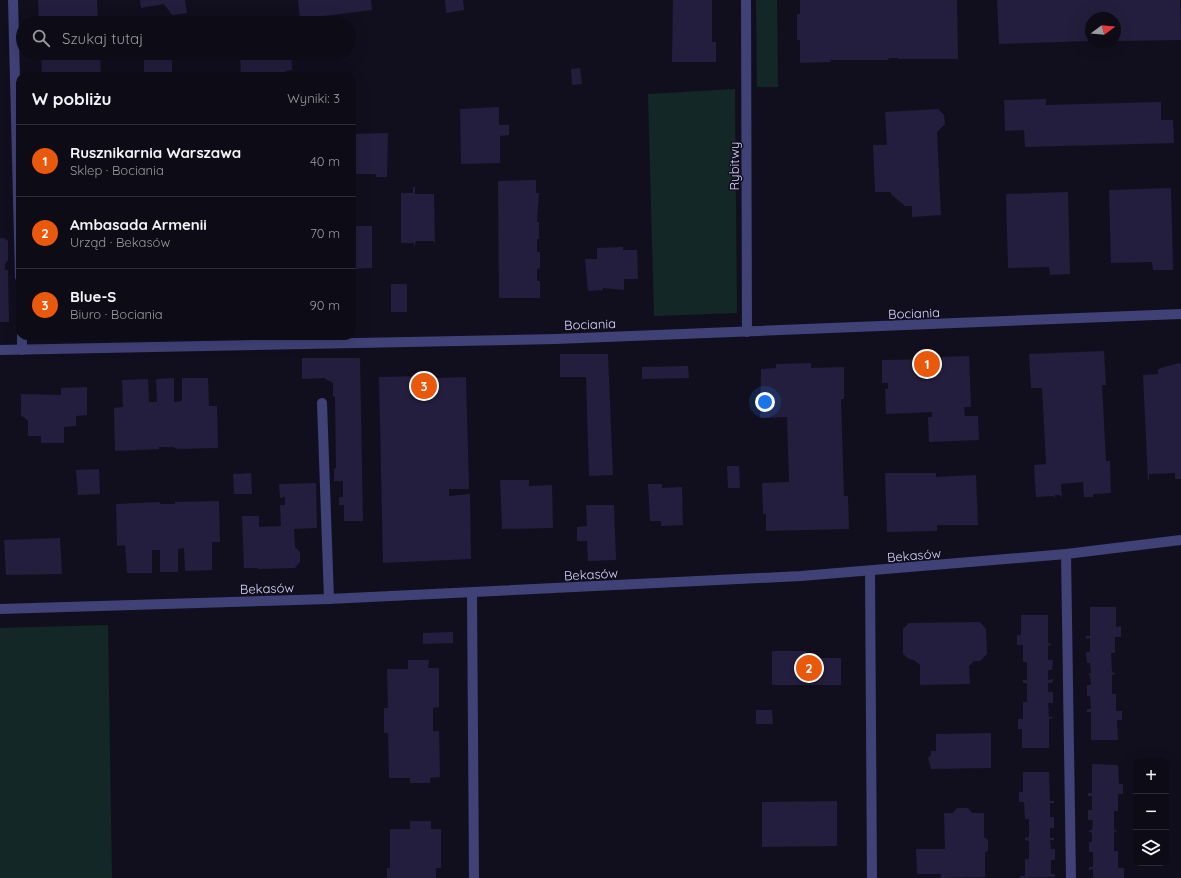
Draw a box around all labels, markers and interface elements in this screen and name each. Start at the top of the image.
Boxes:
north arrow [1085,12,1121,48]
search box [16,16,356,60]
icon: search [30,27,52,49]
text: Szukaj tutaj [62,29,143,48]
text: W pobliżu [32,88,112,109]
text: Wyniki: 3 [287,90,340,106]
street label: Rybitwy [726,142,742,190]
text: Rusznikarnia Warszawa [70,143,241,162]
text: 1 [42,153,48,169]
text: 40 m [310,153,340,169]
text: Sklep · Bociania [70,162,164,178]
text: Ambasada Armenii [70,215,207,234]
text: 2 [41,225,49,241]
text: 70 m [310,225,340,241]
text: Urząd · Bekasów [70,234,170,250]
text: Blue-S [70,287,116,306]
text: 3 [42,297,48,313]
text: 90 m [310,297,340,313]
street label: Bociania [888,304,940,322]
text: Biuro · Bociania [70,306,163,322]
street label: Bociania [564,315,616,333]
pin: 1 [914,349,940,379]
pin: 3 [411,371,437,401]
your location [755,392,775,412]
street label: Bekasów [886,545,942,565]
street label: Bekasów [563,565,619,583]
street label: Bekasów [240,579,295,597]
pin: 2 [796,653,822,683]
map controls [1133,758,1169,866]
button: + [1133,758,1169,794]
button: − [1133,794,1169,830]
button: layers [1133,830,1169,866]

